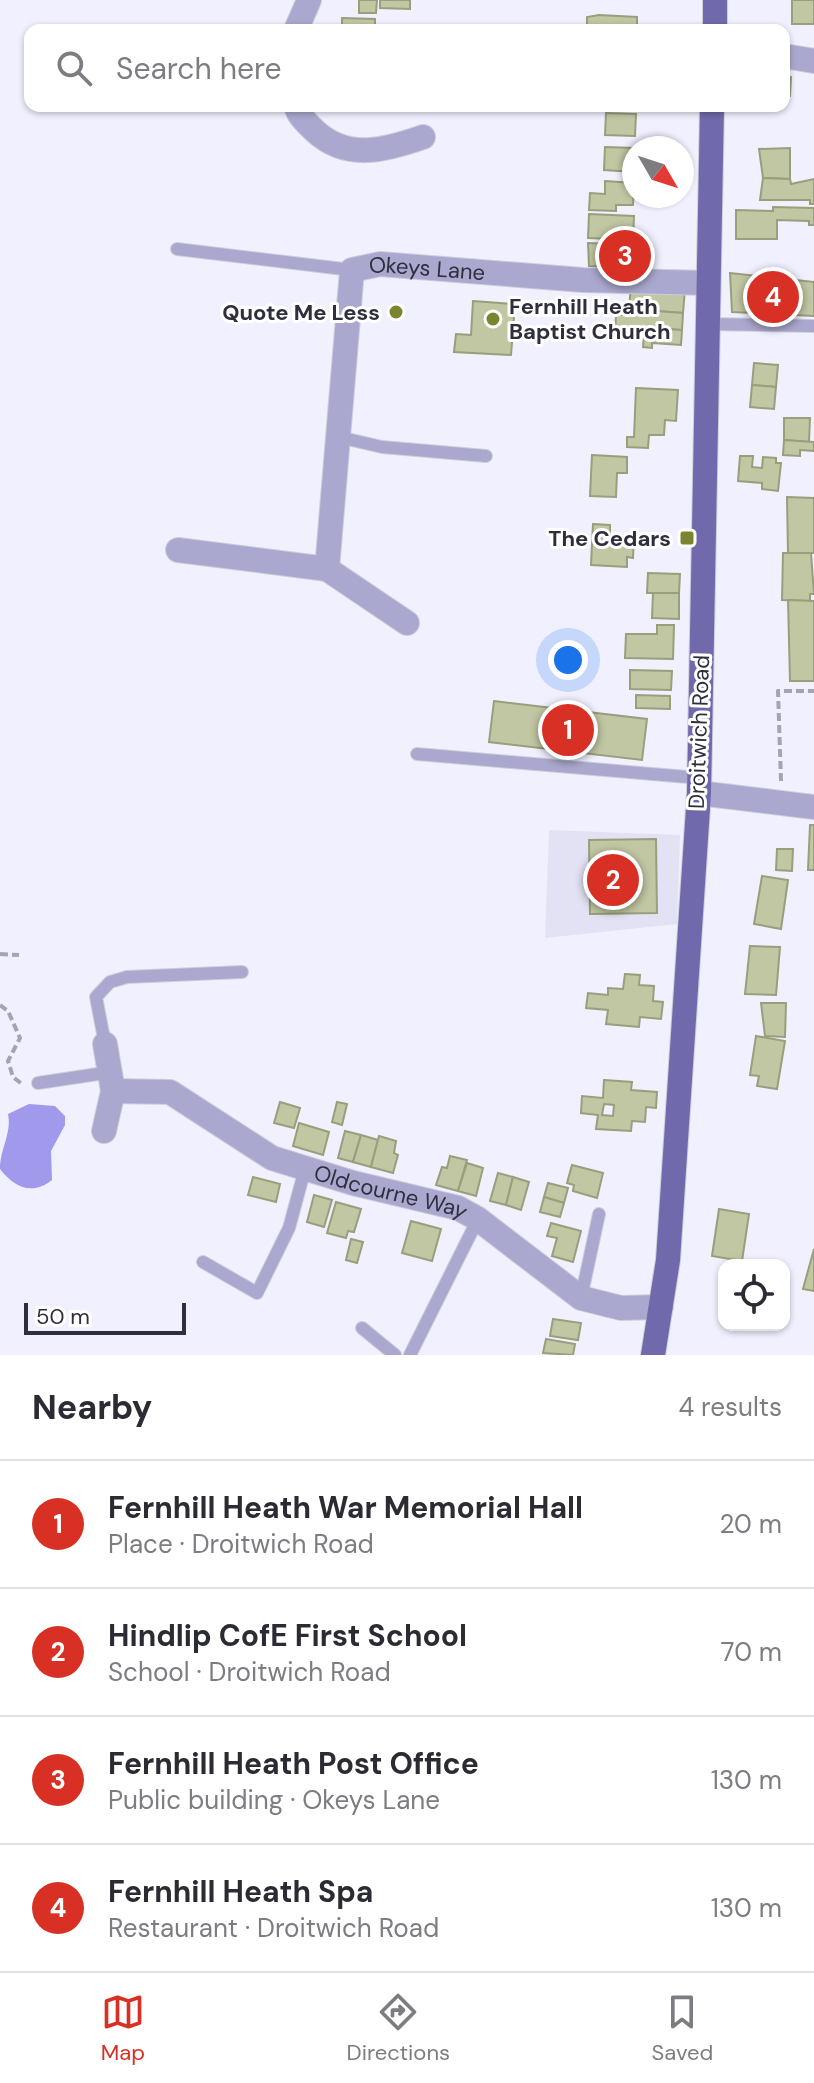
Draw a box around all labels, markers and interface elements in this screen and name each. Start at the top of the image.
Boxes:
search box [24,24,790,112]
icon: search [52,46,96,90]
text: Search here [116,49,282,88]
north arrow [622,136,694,208]
pin: 3 [599,226,651,286]
street label: Okeys Lane [366,249,486,287]
pin: 4 [747,267,799,327]
place label: Fernhill Heath Baptist Church [509,292,671,346]
place label: Quote Me Less [222,298,380,327]
marker: Quote Me Less [387,303,405,321]
marker: Fernhill Heath Baptist Church [484,310,502,328]
place label: The Cedars [548,524,671,553]
marker: The Cedars [678,529,696,547]
your location [548,640,588,680]
street label: Droitwich Road [682,654,716,810]
pin: 1 [542,700,594,760]
pin: 2 [587,850,639,910]
street label: Oldcourne Way [311,1157,473,1225]
map controls [718,1259,790,1331]
button: locate [718,1259,790,1331]
scale bar [24,1299,186,1335]
text: 50 m [36,1302,90,1331]
text: Nearby [32,1385,152,1430]
text: 4 results [678,1390,782,1424]
text: Fernhill Heath War Memorial Hall [108,1488,583,1527]
text: 1 [53,1507,63,1541]
text: 20 m [719,1507,782,1541]
text: Place · Droitwich Road [108,1527,374,1561]
text: Hindlip CofE First School [108,1616,467,1655]
text: 2 [50,1635,66,1669]
text: 70 m [721,1635,782,1669]
text: School · Droitwich Road [108,1655,391,1689]
text: Fernhill Heath Post Office [108,1744,479,1783]
text: 3 [50,1763,66,1797]
text: 130 m [711,1763,782,1797]
text: Public building · Okeys Lane [108,1783,440,1817]
text: Fernhill Heath Spa [108,1872,373,1911]
text: 4 [50,1891,66,1925]
text: 130 m [711,1891,782,1925]
text: Restaurant · Droitwich Road [108,1911,439,1945]
tab: Map [101,1990,145,2067]
tab: Directions [347,1990,450,2067]
tab: Saved [652,1990,713,2067]

